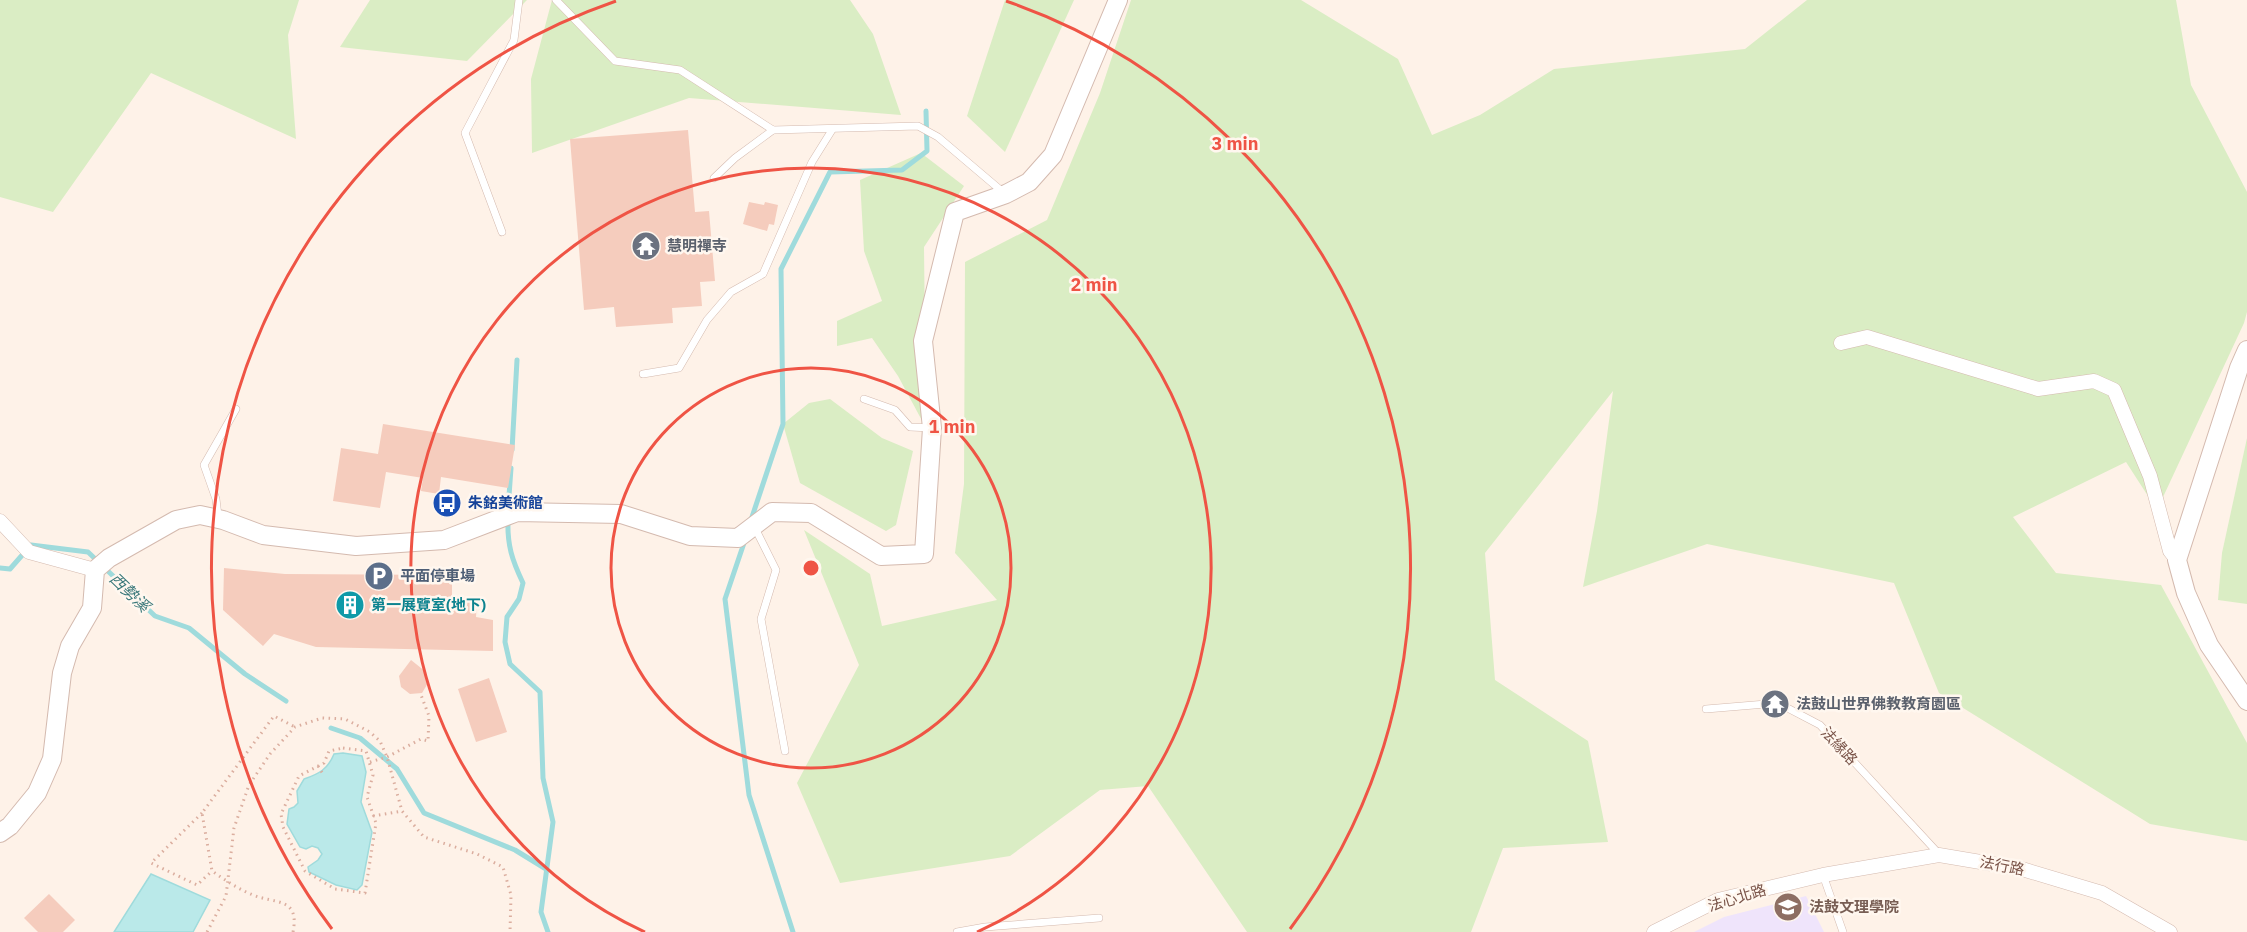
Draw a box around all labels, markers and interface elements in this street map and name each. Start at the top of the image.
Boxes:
text: 3 min [1211,132,1259,155]
temple icon: 慧明禪寺 [630,230,662,262]
place label: 慧明禪寺 [667,236,727,255]
text: 2 min [1070,273,1118,296]
text: 1 min [928,415,976,438]
bus stop icon: 朱銘美術館 [431,487,463,519]
place label: 朱銘美術館 [468,493,543,512]
centre of rings [801,558,821,578]
parking icon: 平面停車場 [363,560,395,592]
place label: 平面停車場 [400,566,475,585]
water label: 西勢溪 [106,568,156,617]
building icon: 第一展覽室(地下) [334,589,366,621]
place label: 第一展覽室(地下) [371,595,486,614]
temple icon: 法鼓山世界佛教教育園區 [1759,688,1791,720]
place label: 法鼓山世界佛教教育園區 [1796,694,1961,713]
street label: 法緣路 [1817,723,1862,769]
street label: 法行路 [1978,852,2026,879]
street label: 法心北路 [1705,880,1768,915]
school or university icon: 法鼓文理學院 [1772,891,1804,923]
place label: 法鼓文理學院 [1809,897,1899,916]

